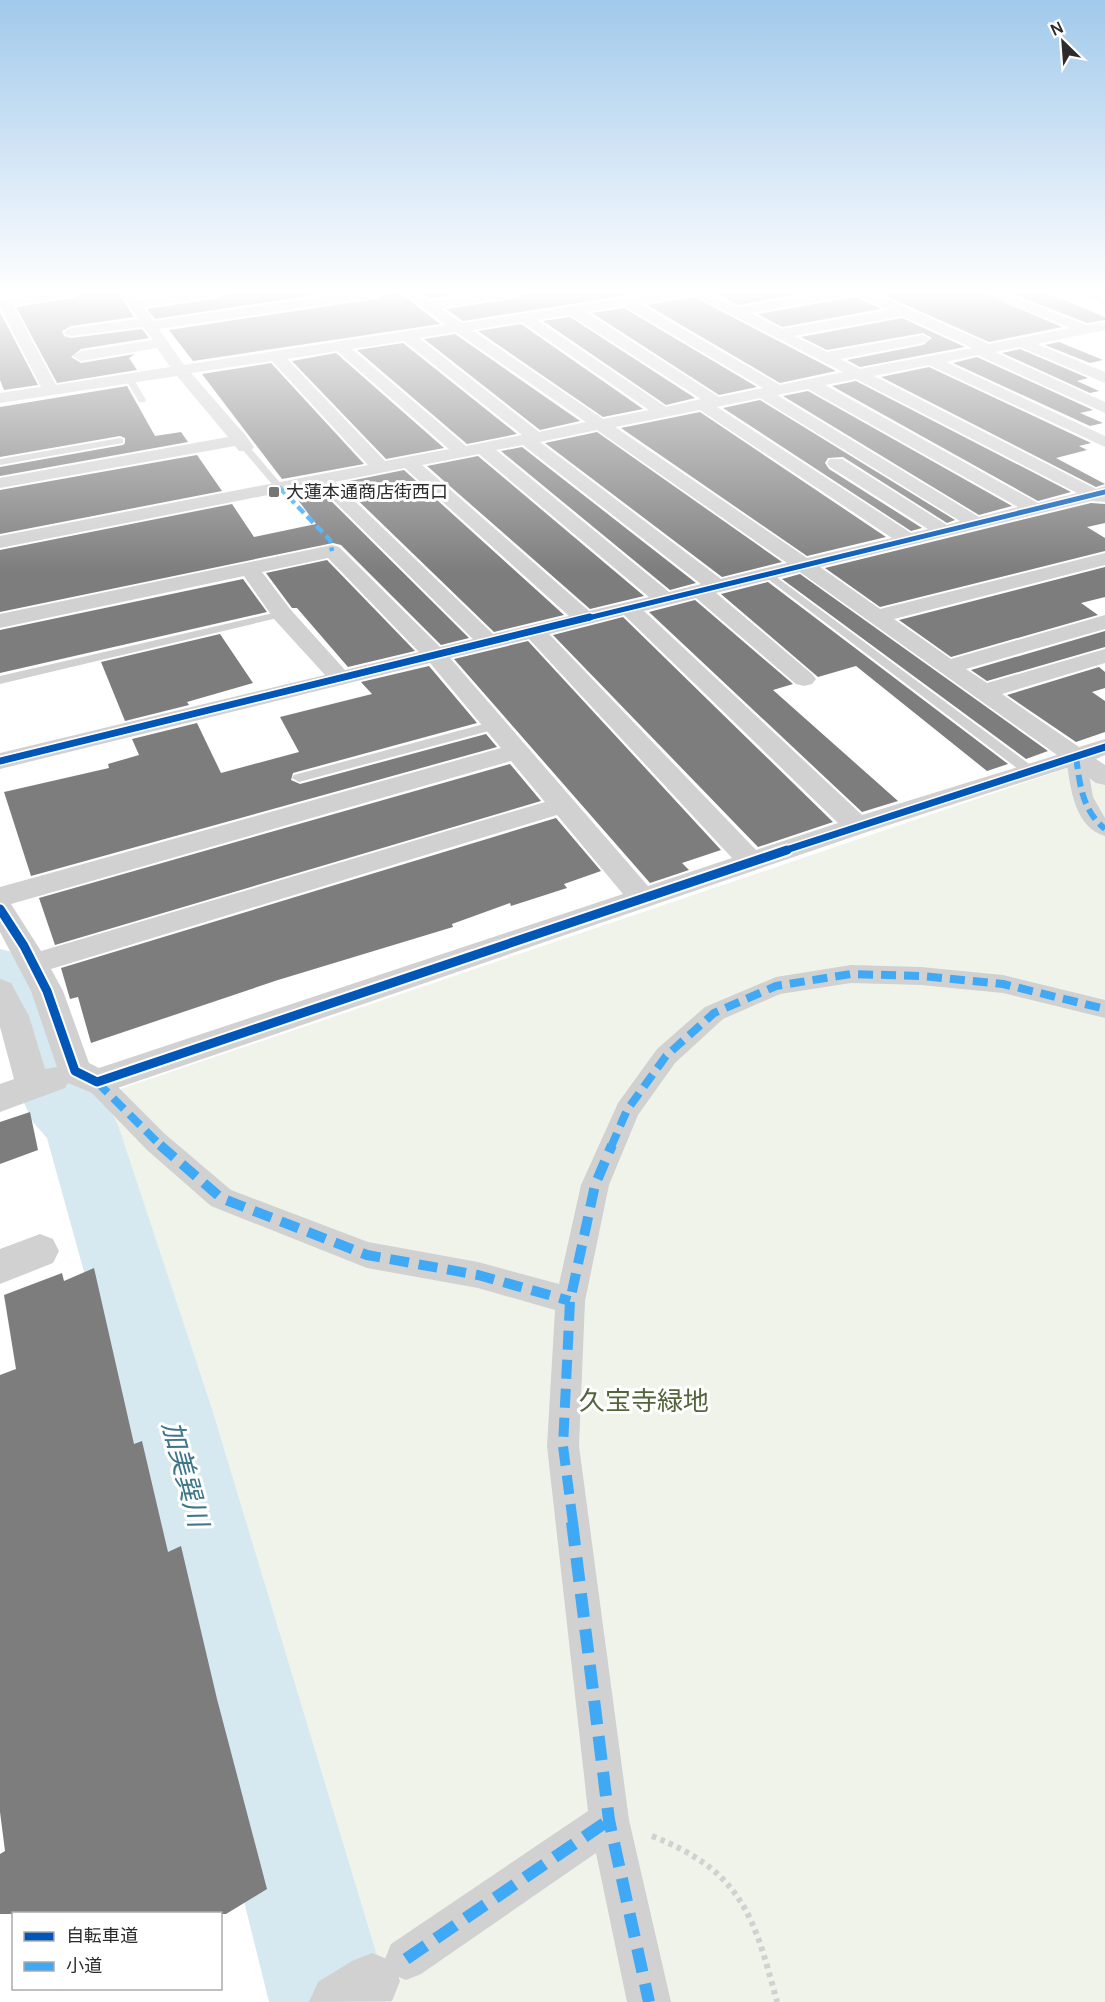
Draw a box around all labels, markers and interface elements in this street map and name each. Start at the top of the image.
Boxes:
north arrow [1033,12,1093,72]
text: N [1047,16,1067,41]
place label: 大蓮本通商店街西口 [286,479,448,503]
marker: 大蓮本通商店街西口 [267,485,281,499]
park label: 久宝寺緑地 [579,1382,709,1418]
water label: 加美巽川 [155,1417,219,1533]
legend [12,1912,222,1990]
text: 自転車道 [66,1923,138,1947]
text: 小道 [66,1953,102,1977]

